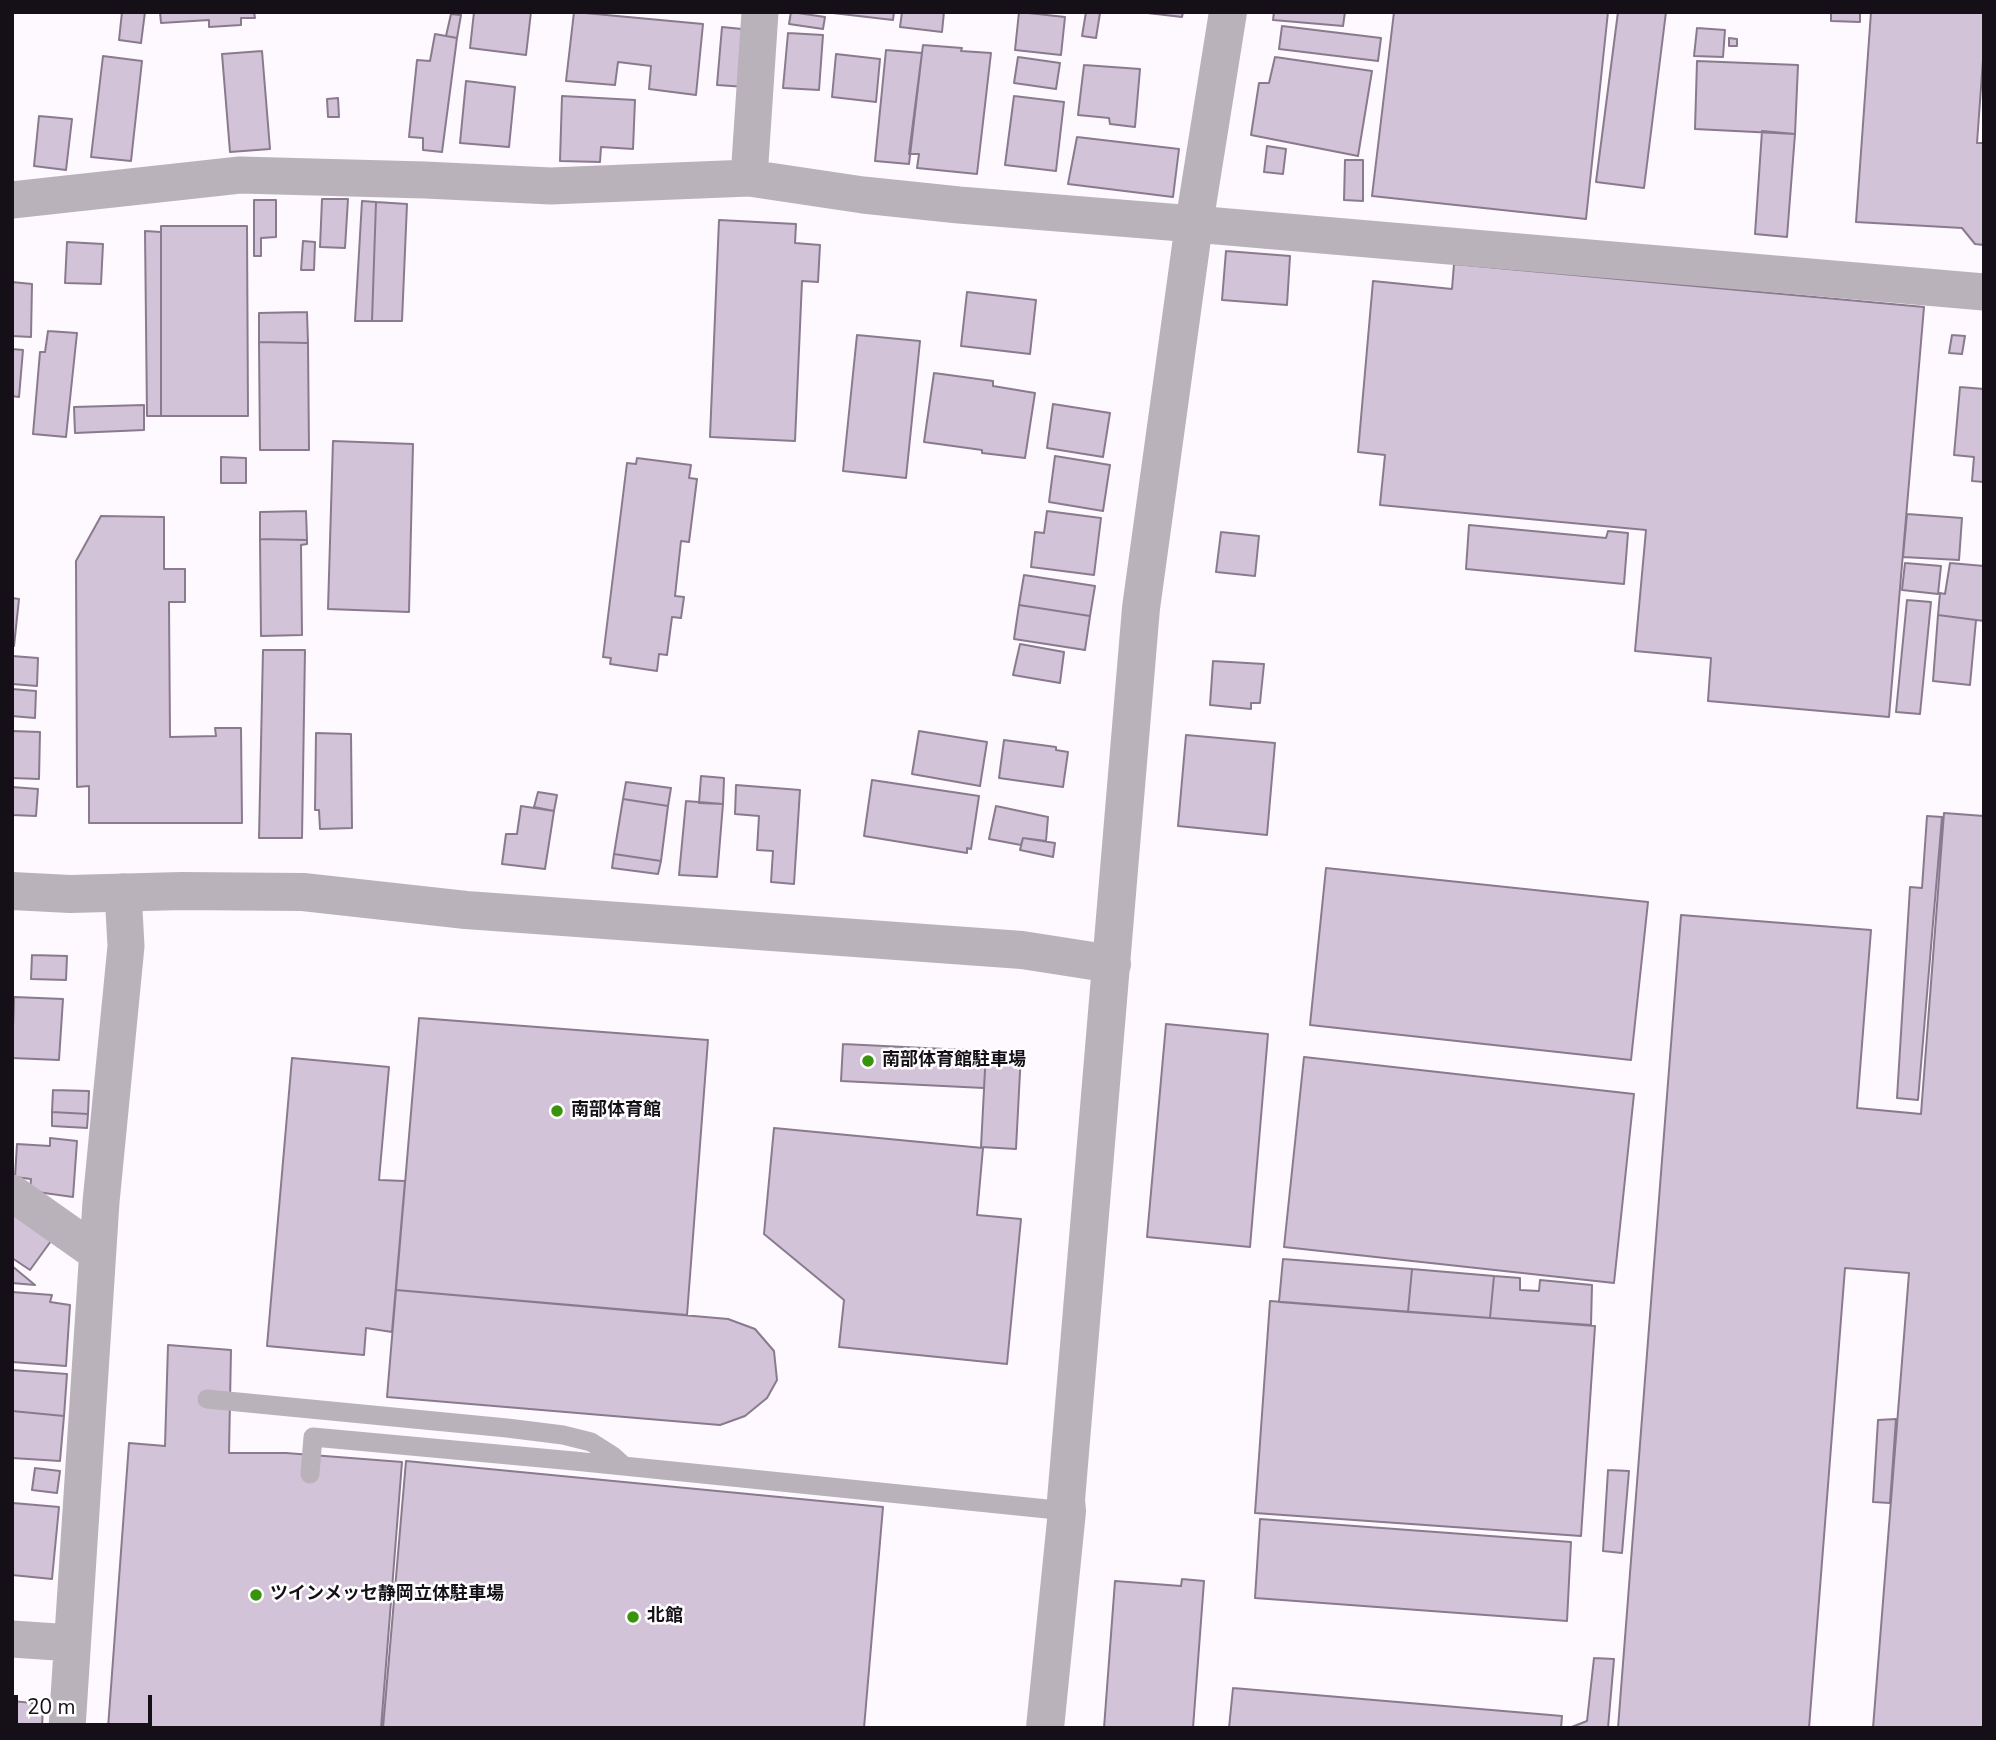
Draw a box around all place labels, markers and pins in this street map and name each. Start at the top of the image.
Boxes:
place label: 南部体育館駐車場 [882,1050,1026,1072]
marker: 南部体育館駐車場 [860,1053,876,1069]
place label: 南部体育館 [571,1100,661,1122]
marker: 南部体育館 [549,1103,565,1119]
place label: ツインメッセ静岡立体駐車場 [270,1584,504,1606]
marker: ツインメッセ静岡立体駐車場 [248,1587,264,1603]
place label: 北館 [647,1606,683,1628]
marker: 北館 [625,1609,641,1625]

